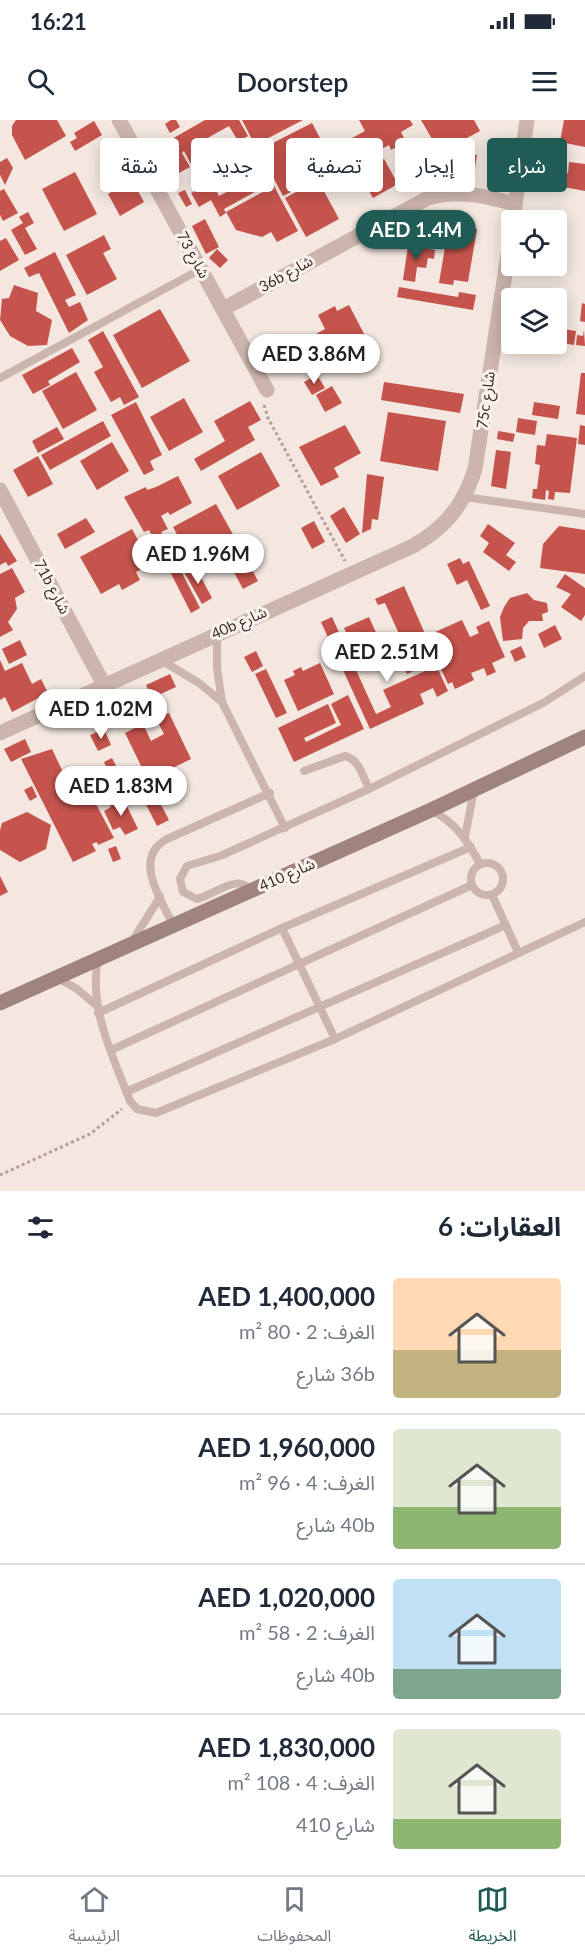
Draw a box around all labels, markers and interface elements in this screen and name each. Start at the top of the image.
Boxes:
text: 16:21 [30,8,87,35]
icon: search [24,65,57,98]
text: Doorstep [236,65,349,98]
icon: menu [528,65,561,98]
chip: شقة [100,138,179,192]
chip: جديد [191,138,274,192]
chip: تصفية [286,138,383,192]
chip: إيجار [395,138,475,192]
chip: شراء [487,138,567,192]
pin: AED 1.4M [354,210,478,261]
map controls [501,210,567,354]
button: locate [501,210,567,276]
text: AED 1.4M [370,217,462,241]
street label: شارع 73 [170,228,214,283]
street label: 36b شارع [255,251,318,299]
button: layers [501,288,567,354]
pin: AED 3.86M [245,334,383,385]
text: AED 3.86M [262,341,366,365]
street label: 75c شارع [472,370,502,430]
pin: AED 1.96M [129,534,267,585]
text: AED 1.96M [146,541,250,565]
street label: 71b شارع [28,556,75,619]
street label: 40b شارع [208,602,271,646]
pin: AED 2.51M [318,632,456,683]
text: AED 2.51M [335,639,439,663]
pin: AED 1.02M [32,689,170,740]
text: AED 1.02M [49,696,153,720]
pin: AED 1.83M [52,766,190,817]
text: AED 1.83M [69,773,173,797]
street label: شارع 410 [256,854,319,898]
text: العقارات: 6 [438,1210,561,1242]
icon: filters [24,1211,57,1244]
text: AED 1,400,000 [198,1280,375,1312]
icon: home [441,1302,513,1374]
text: الغرف: 2 · 80 m² [239,1319,375,1343]
text: 36b شارع [296,1361,375,1385]
text: AED 1,960,000 [198,1431,375,1463]
icon: home [441,1453,513,1525]
text: الغرف: 4 · 96 m² [239,1470,375,1494]
text: 40b شارع [296,1512,375,1536]
text: AED 1,020,000 [198,1581,375,1613]
icon: home [441,1603,513,1675]
text: الغرف: 2 · 58 m² [239,1620,375,1644]
text: 40b شارع [296,1662,375,1686]
text: AED 1,830,000 [198,1731,375,1763]
icon: home [441,1753,513,1825]
text: الغرف: 4 · 108 m² [227,1770,375,1794]
text: شارع 410 [296,1812,375,1836]
tab: الرئيسية [69,1883,120,1953]
tab: المحفوظات [257,1883,331,1953]
tab: الخريطة [469,1883,516,1953]

